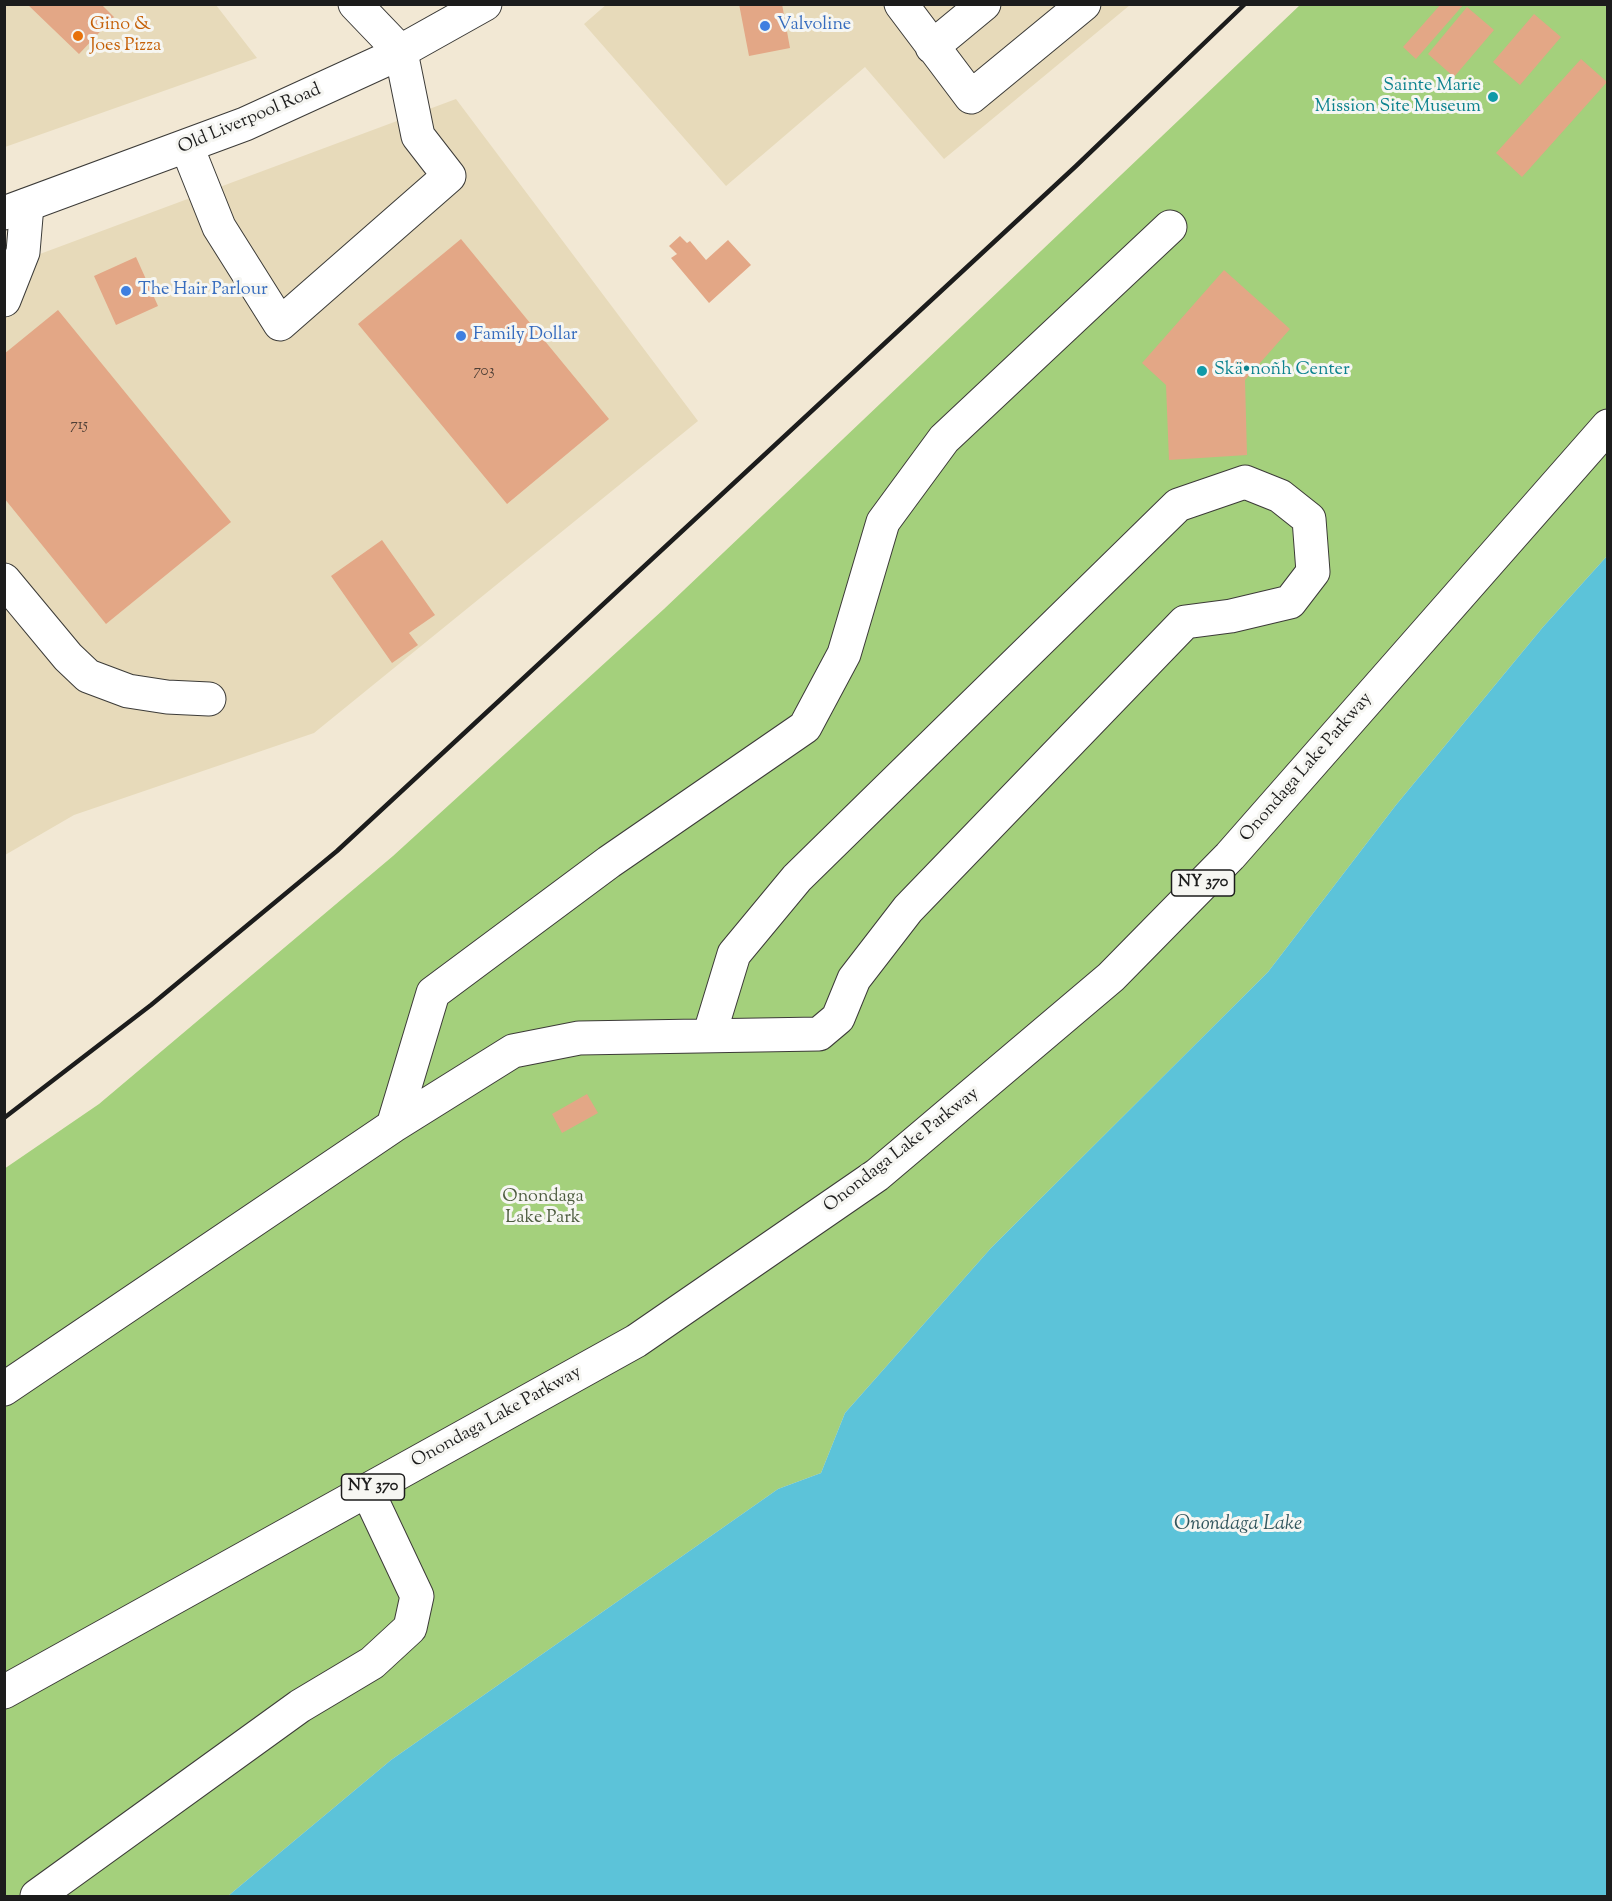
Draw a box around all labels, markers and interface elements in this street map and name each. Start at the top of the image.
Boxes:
place label: Gino & Joes Pizza [90,15,161,57]
place label: Valvoline [777,15,851,37]
marker: Valvoline [758,19,772,33]
marker: Gino & Joes Pizza [71,29,85,43]
place label: Sainte Marie Mission Site Museum [1314,76,1481,118]
street label: Old Liverpool Road [175,80,325,160]
marker: Sainte Marie Mission Site Museum [1486,90,1500,104]
place label: The Hair Parlour [138,280,268,302]
marker: The Hair Parlour [119,284,133,298]
place label: Family Dollar [473,325,577,347]
marker: Family Dollar [454,329,468,343]
place label: Skä•noñh Center [1214,360,1350,382]
house number: 703 [473,363,495,381]
marker: Skä•noñh Center [1195,364,1209,378]
house number: 715 [70,417,88,435]
street label: Onondaga Lake Parkway [1236,689,1378,847]
road number: NY 370 [1172,870,1234,896]
street label: Onondaga Lake Parkway [820,1084,984,1218]
park label: Onondaga Lake Park [502,1187,584,1230]
street label: Onondaga Lake Parkway [408,1362,586,1474]
road number: NY 370 [342,1474,404,1500]
water label: Onondaga Lake [1174,1514,1302,1538]

